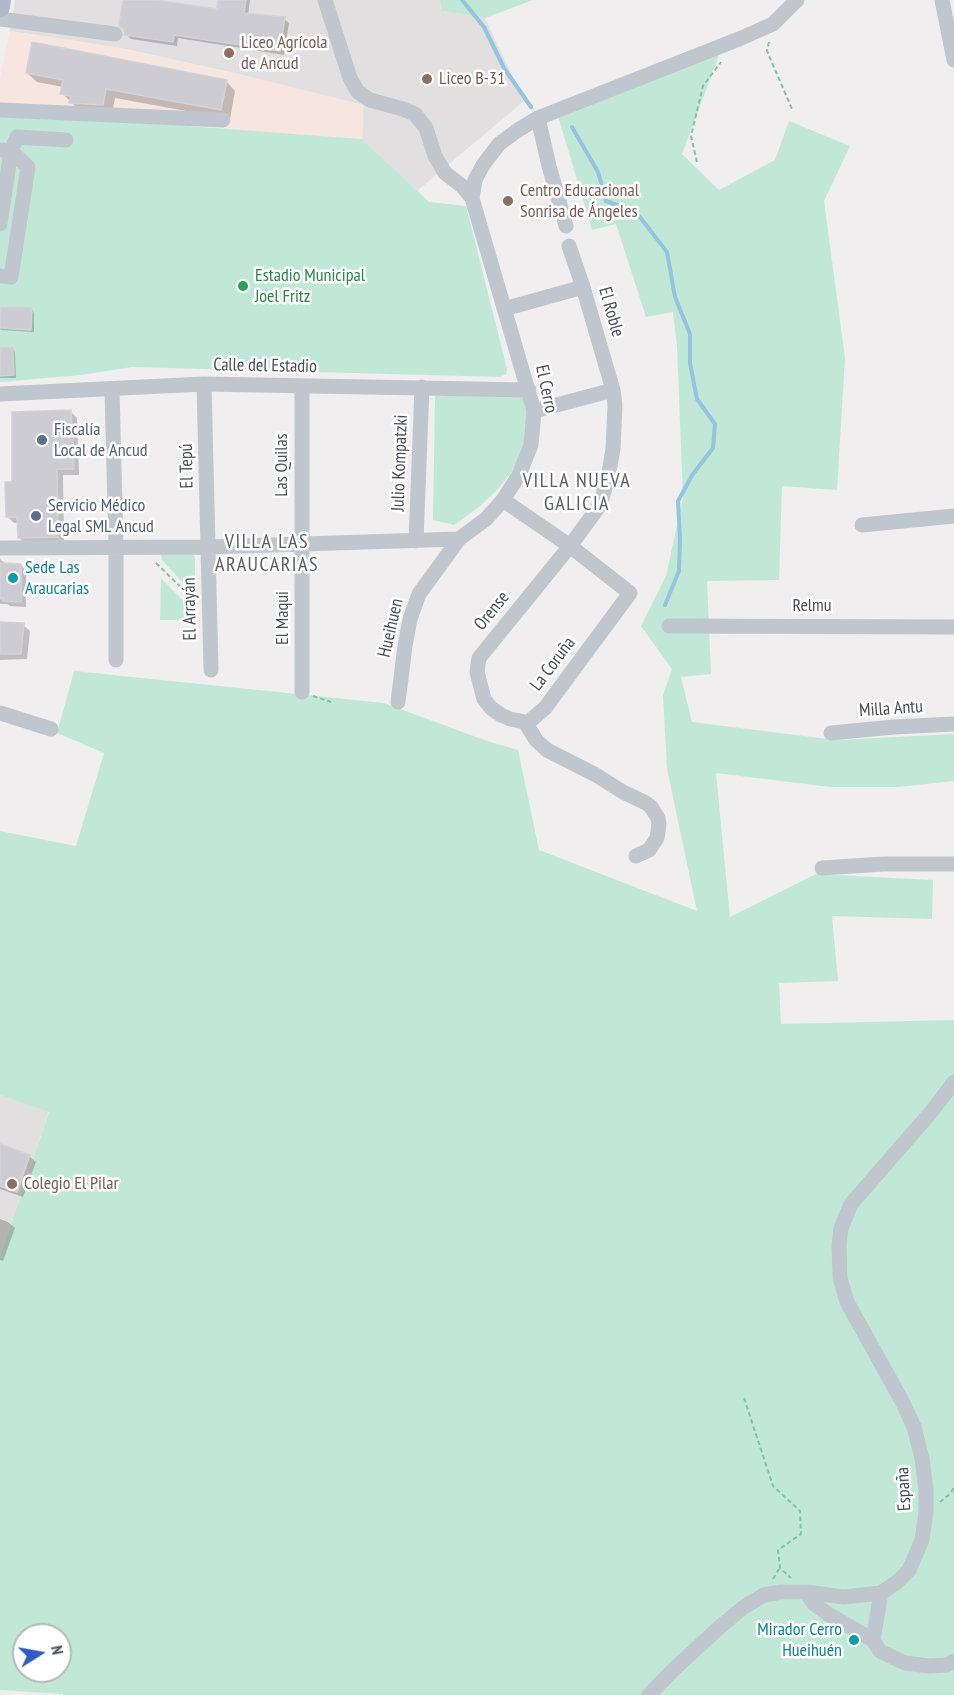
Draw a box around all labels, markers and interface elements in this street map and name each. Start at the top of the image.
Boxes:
place label: Liceo Agrícola de Ancud [241,32,328,74]
marker: Liceo Agrícola de Ancud [222,46,236,60]
place label: Liceo B-31 [439,68,505,90]
marker: Liceo B-31 [420,72,434,86]
place label: Centro Educacional Sonrisa de Ángeles [520,180,639,222]
marker: Centro Educacional Sonrisa de Ángeles [501,194,515,208]
place label: Estadio Municipal Joel Fritz [255,265,365,308]
marker: Estadio Municipal Joel Fritz [236,279,250,293]
street label: El Roble [594,285,628,339]
street label: Calle del Estadio [213,354,317,378]
street label: El Cerro [530,363,562,415]
street label: Julio Kompatzki [388,414,412,512]
place label: Fiscalía Local de Ancud [54,419,148,462]
marker: Fiscalía Local de Ancud [35,433,49,447]
street label: Las Quilas [271,433,293,497]
street label: El Tepú [176,443,198,489]
district label: VILLA NUEVA GALICIA [523,469,631,516]
place label: Servicio Médico Legal SML Ancud [48,495,154,538]
marker: Servicio Médico Legal SML Ancud [29,509,43,523]
district label: VILLA LAS ARAUCARIAS [215,530,319,577]
place label: Sede Las Araucarias [25,557,89,600]
marker: Sede Las Araucarias [6,571,20,585]
street label: El Arrayán [179,577,201,641]
street label: Orense [470,587,514,635]
street label: El Maqui [272,591,294,645]
street label: Relmu [792,595,832,617]
street label: Hueihuen [374,596,408,660]
street label: La Coruña [526,633,580,695]
street label: Milla Antu [858,696,924,722]
place label: Colegio El Pilar [24,1173,118,1195]
marker: Colegio El Pilar [5,1177,19,1191]
street label: España [892,1466,916,1512]
place label: Mirador Cerro Hueihuén [757,1619,842,1662]
north arrow [12,1623,72,1683]
marker: Mirador Cerro Hueihuén [847,1633,861,1647]
text: N [47,1644,68,1656]

